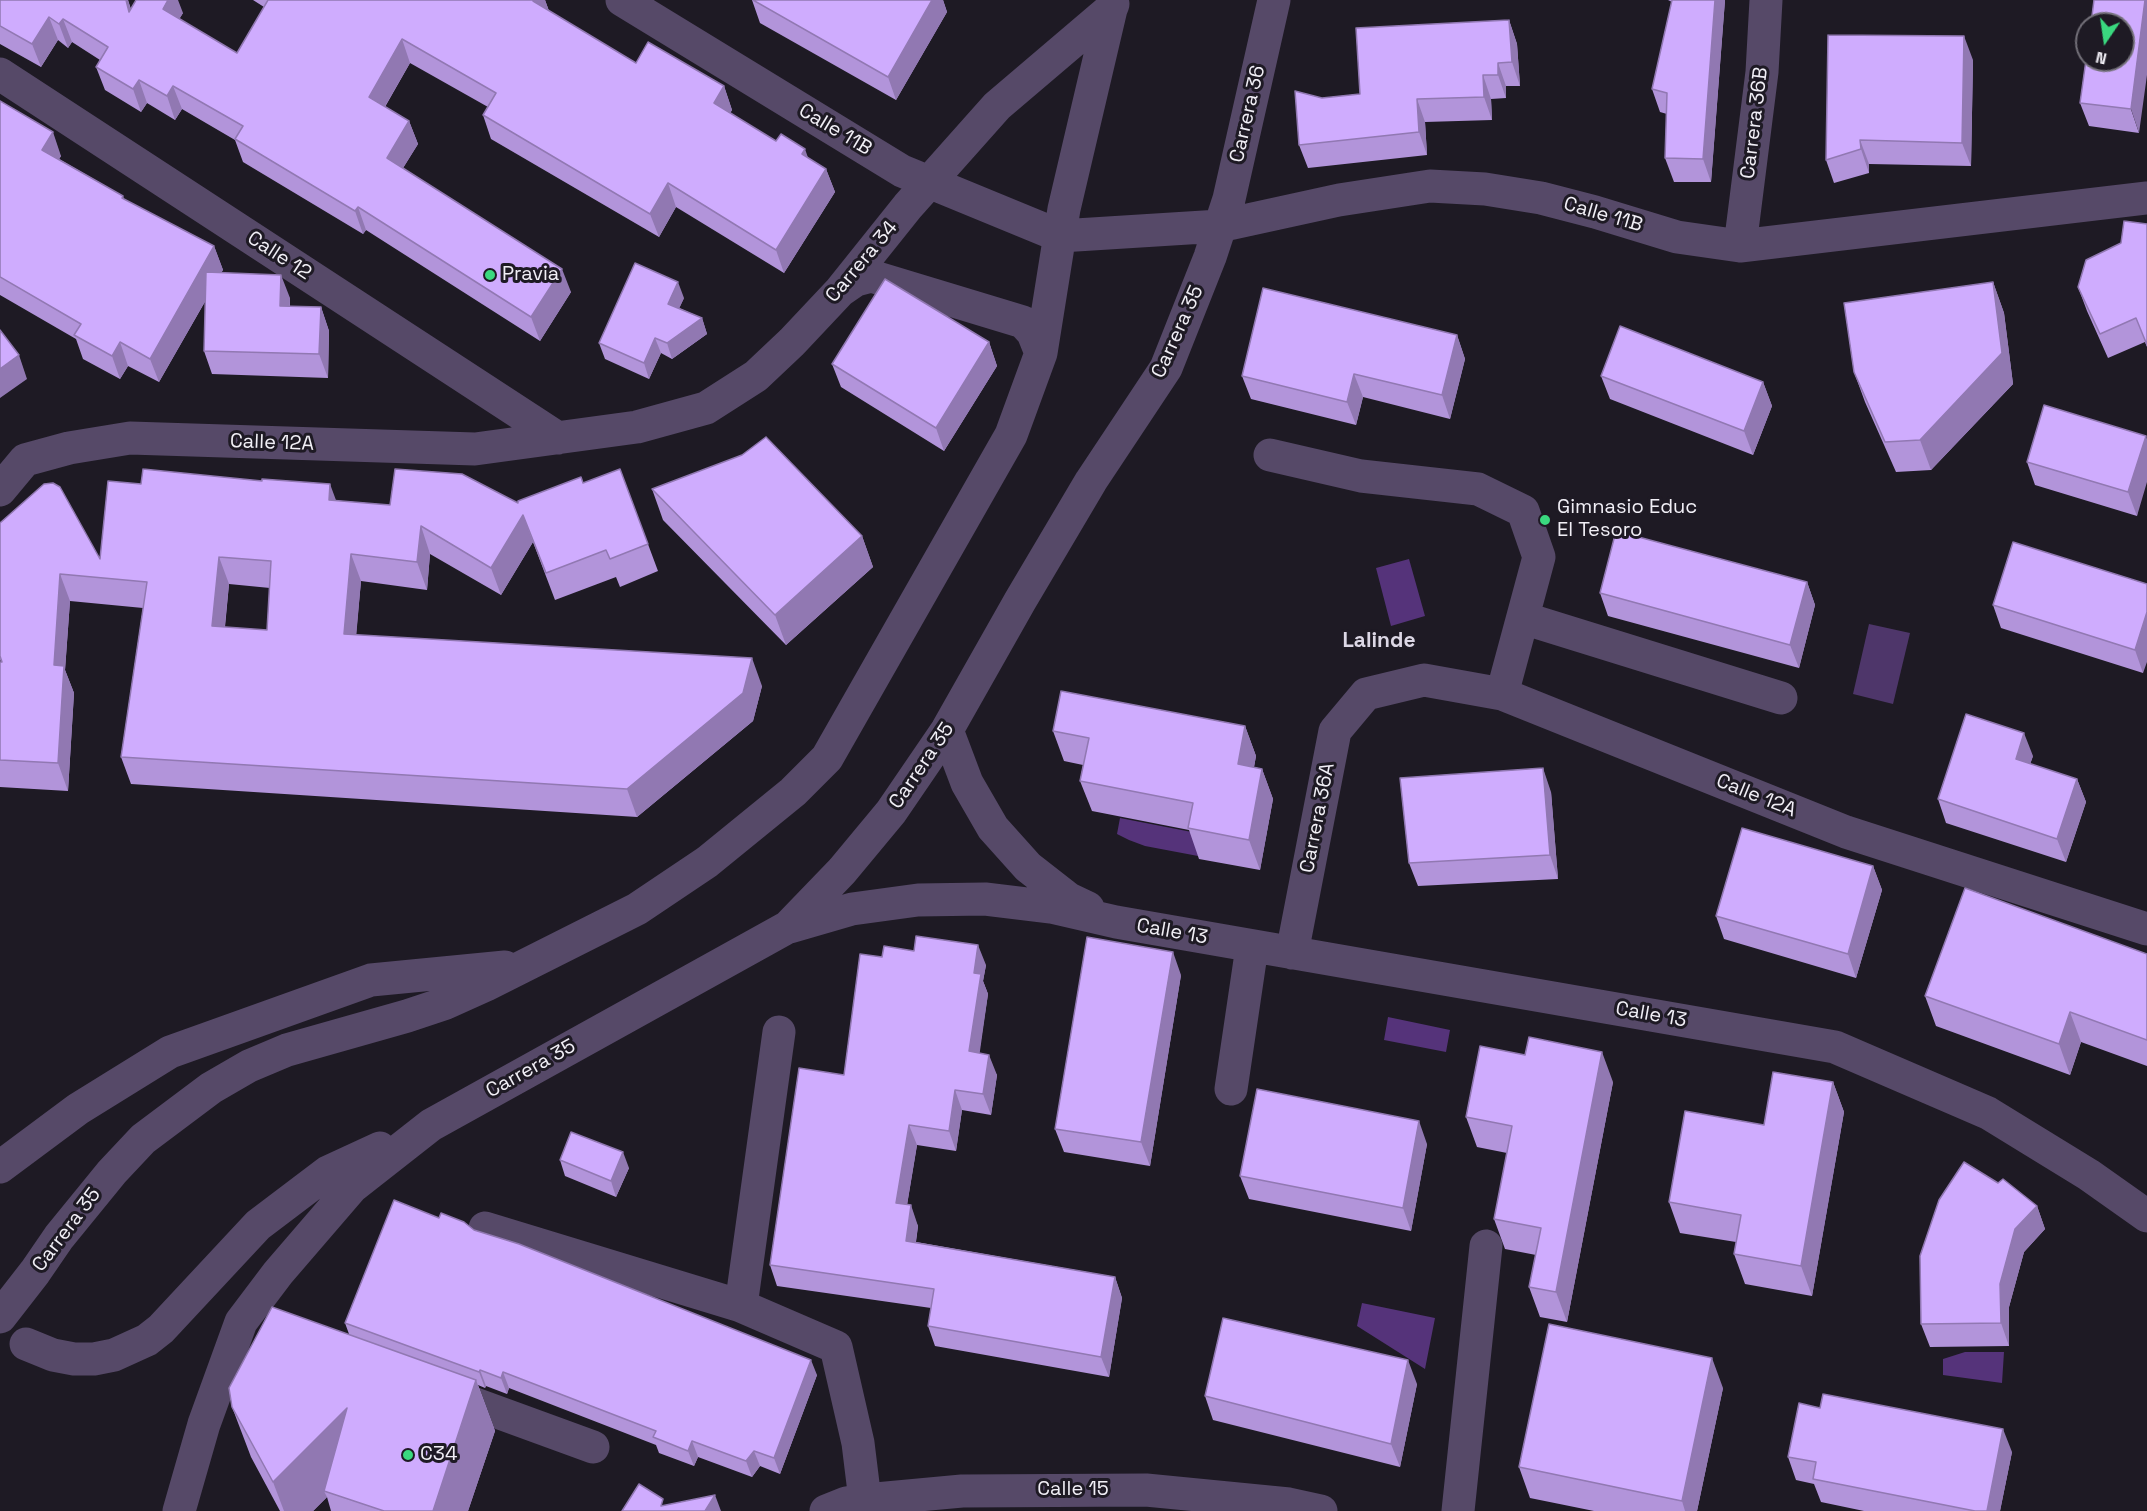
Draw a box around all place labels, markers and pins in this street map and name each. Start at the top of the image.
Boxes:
place label: Pravia [502,263,559,287]
marker: Pravia [483,268,497,282]
place label: Gimnasio Educ El Tesoro [1557,496,1697,543]
marker: Gimnasio Educ El Tesoro [1538,513,1552,527]
place label: C34 [420,1443,457,1467]
marker: C34 [401,1448,415,1462]

